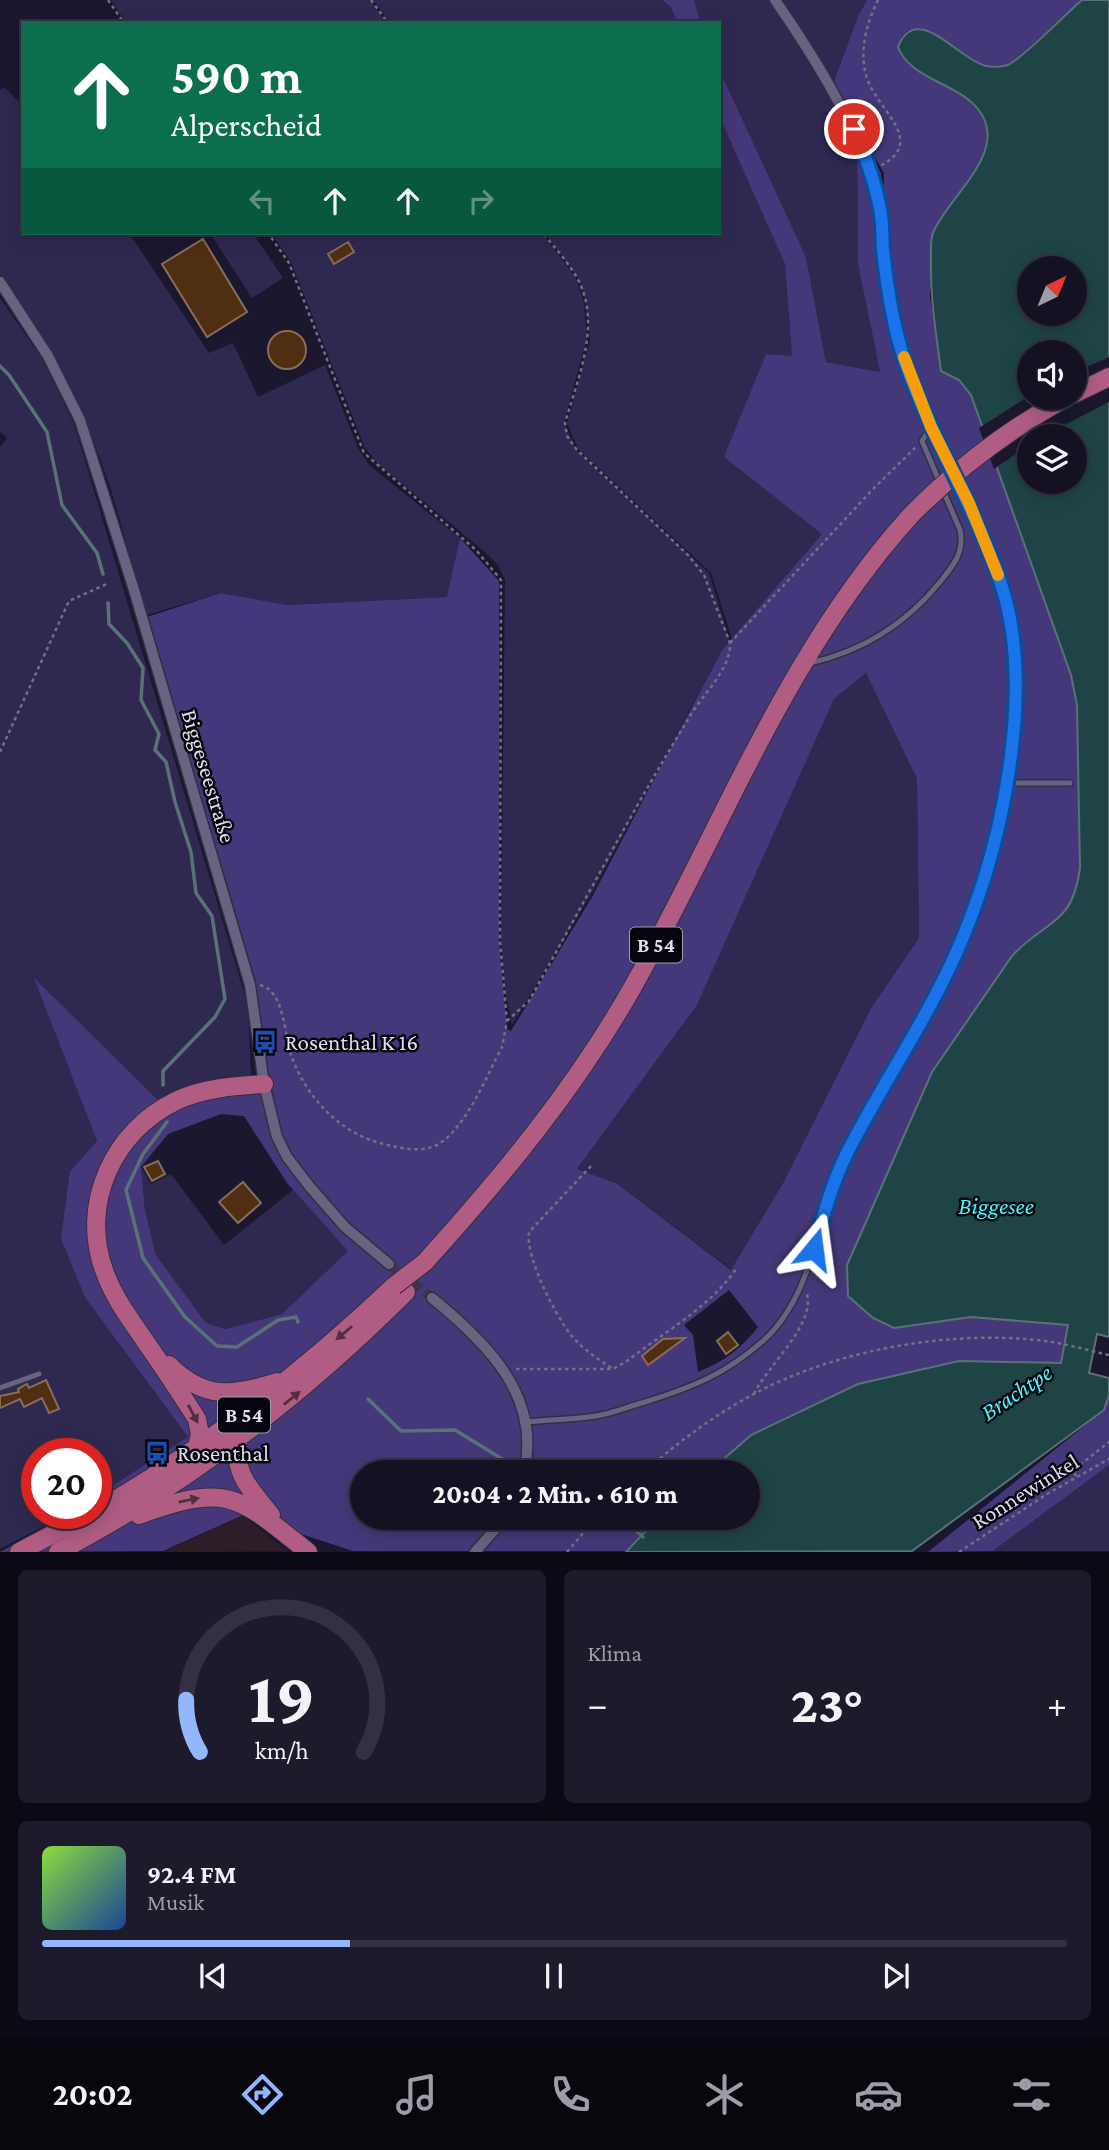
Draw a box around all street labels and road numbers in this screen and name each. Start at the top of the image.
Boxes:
street label: Biggeseestraße [176,706,242,846]
road number: B 54 [630,928,682,962]
road number: B 54 [218,1398,270,1432]
street label: Ronnewinkel [967,1448,1083,1534]

